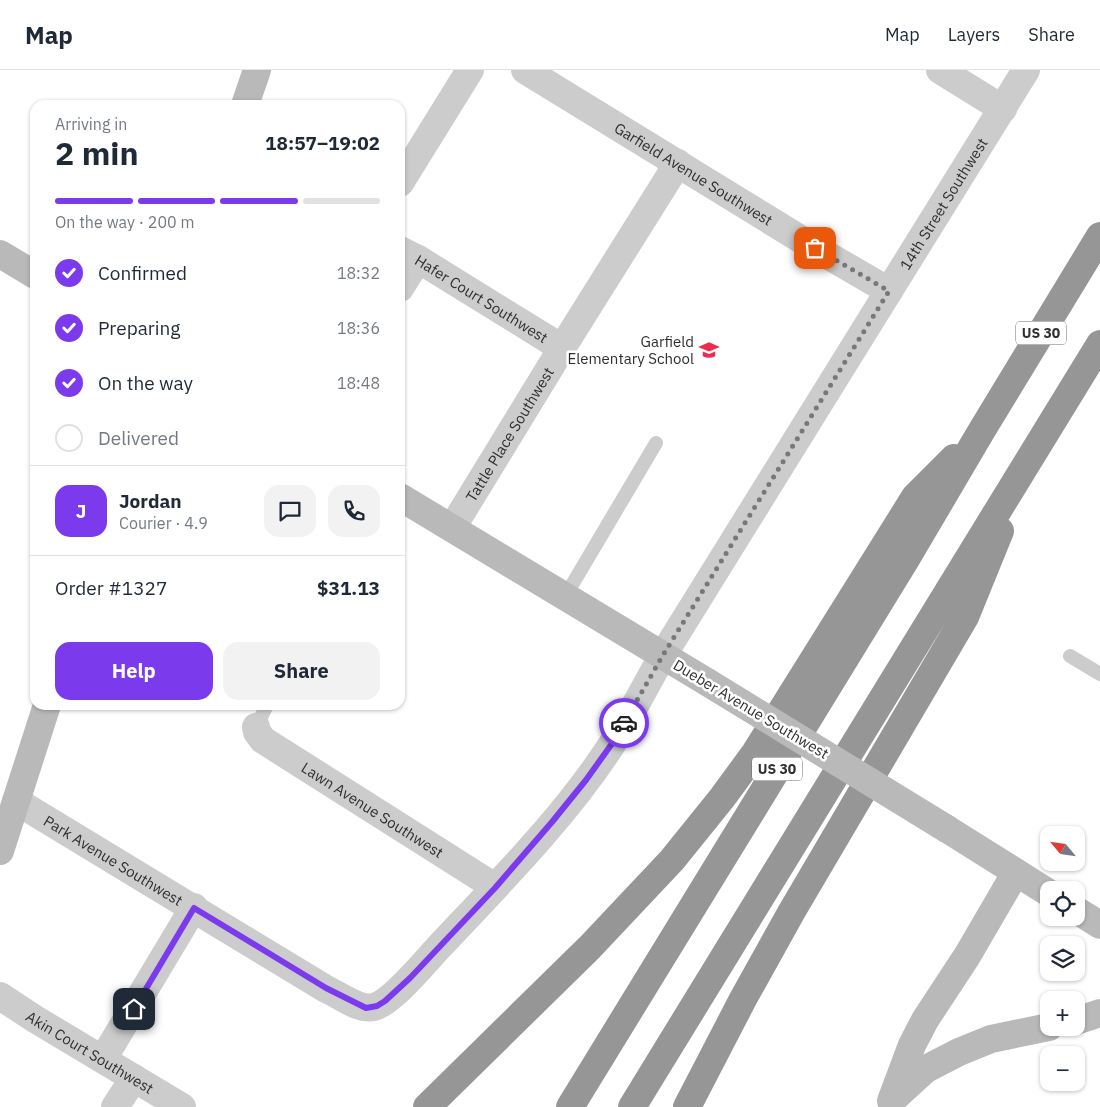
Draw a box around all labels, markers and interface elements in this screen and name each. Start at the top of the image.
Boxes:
text: Map [25,19,73,51]
text: Map [885,23,920,46]
text: Layers [948,23,1000,46]
text: Share [1028,23,1075,46]
text: Arriving in [55,114,127,134]
street label: Garfield Avenue Southwest [611,118,776,229]
text: 18:57–19:02 [265,131,380,155]
text: 2 min [55,132,139,174]
street label: 14th Street Southwest [895,134,991,273]
text: On the way · 200 m [55,212,194,232]
pin [794,227,836,269]
icon: bag [801,234,829,262]
street label: Hafer Court Southwest [412,250,552,347]
icon: check [55,259,83,287]
text: Confirmed [98,261,187,285]
text: 18:32 [337,263,380,283]
icon: check [55,314,83,342]
text: Preparing [98,316,180,340]
text: 18:36 [337,318,380,338]
road number: US 30 [1016,322,1066,344]
place label: Garfield Elementary School [567,332,694,368]
school or university icon: Garfield Elementary School [698,339,720,361]
street label: Tattle Place Southwest [461,364,558,505]
icon: check [55,369,83,397]
text: On the way [98,371,193,395]
text: 18:48 [337,373,380,393]
text: Delivered [98,426,179,450]
button: chat [264,485,316,537]
button: phone [328,485,380,537]
text: Jordan [119,489,182,513]
text: J [76,499,86,523]
text: Courier · 4.9 [119,513,208,533]
text: Order #1327 [55,576,167,600]
text: $31.13 [317,576,380,600]
button: Help [55,642,213,700]
button: Share [223,642,380,700]
street label: Dueber Avenue Southwest [670,655,832,763]
courier [599,698,649,748]
icon: car [610,709,638,737]
street label: Lawn Avenue Southwest [298,758,447,862]
road number: US 30 [752,758,802,781]
street label: Park Avenue Southwest [40,811,186,910]
north arrow [1040,826,1085,871]
map controls [1040,826,1085,1091]
button: locate [1040,881,1085,926]
button: layers [1040,936,1085,981]
pin [113,988,155,1030]
button: + [1040,991,1085,1036]
icon: home [120,995,148,1023]
street label: Akin Court Southwest [23,1006,157,1097]
button: − [1040,1046,1085,1091]

